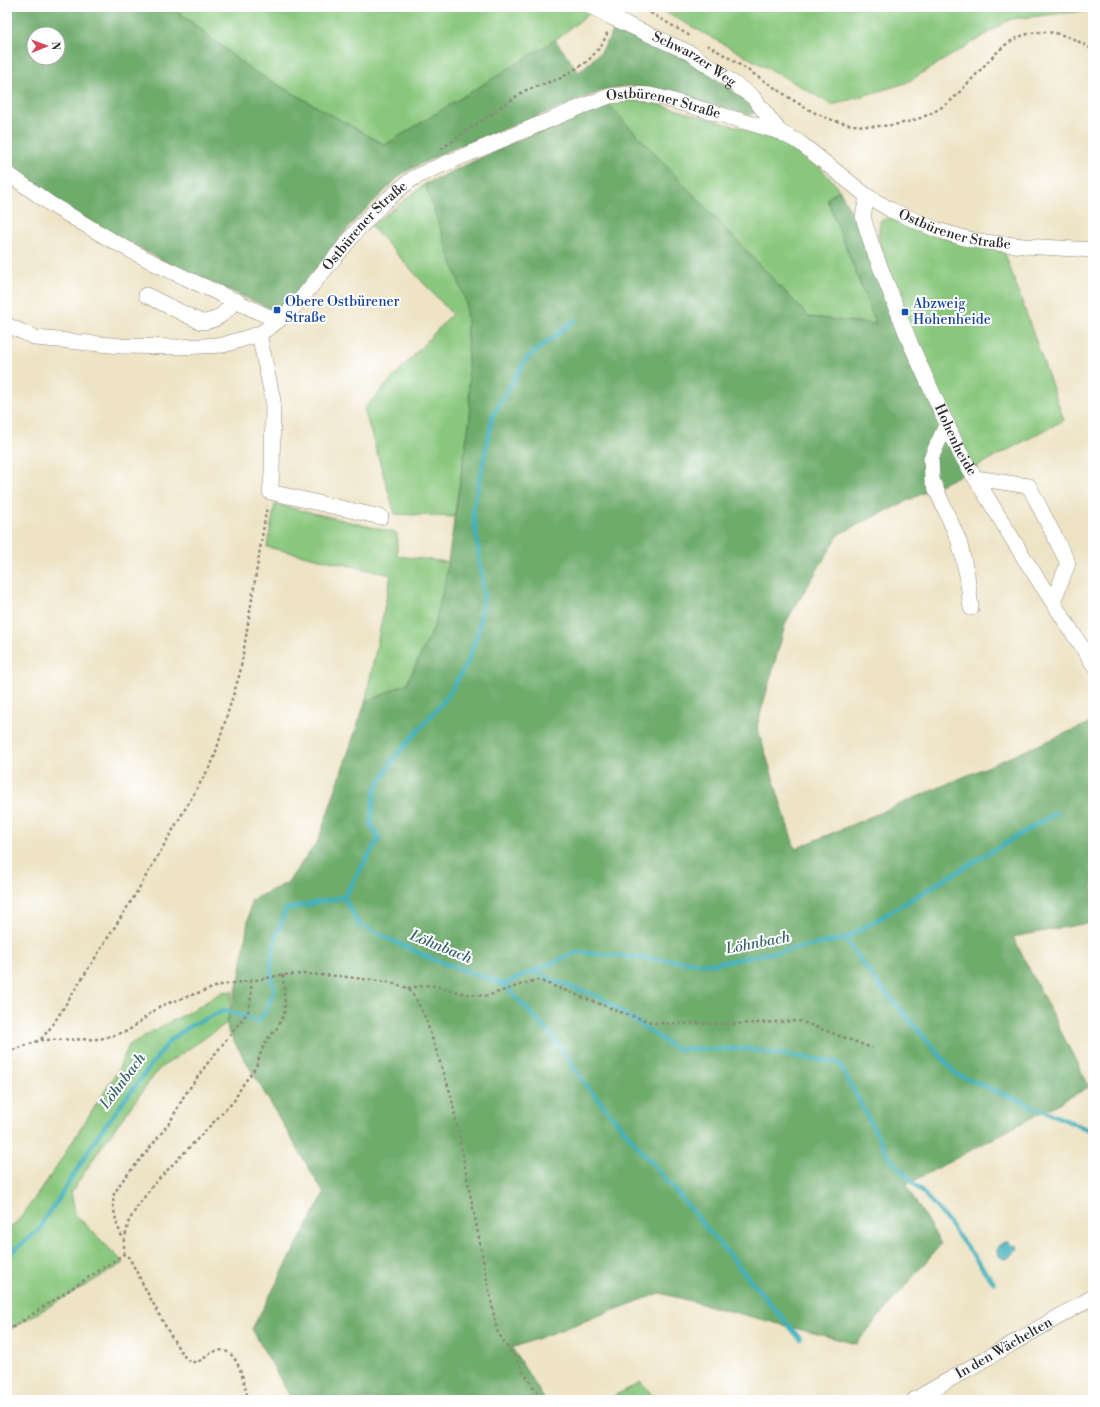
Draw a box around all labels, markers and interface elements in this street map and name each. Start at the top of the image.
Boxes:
north arrow [26,26,66,66]
street label: Schwarzer Weg [649,28,740,92]
text: N [48,41,62,51]
street label: Ostbürener Straße [605,85,723,123]
street label: Ostbürener Straße [319,177,411,275]
street label: Ostbürener Straße [895,205,1012,254]
place label: Obere Ostbürener Straße [285,293,400,327]
place label: Abzweig Hohenheide [912,295,991,329]
marker: Obere Ostbürener Straße [272,305,282,315]
marker: Abzweig Hohenheide [900,307,910,317]
street label: Hohenheide [930,401,981,479]
water label: Löhnbach [406,926,475,968]
water label: Löhnbach [723,927,792,959]
water label: Löhnbach [95,1049,150,1113]
street label: In den Wächelten [953,1313,1056,1383]

